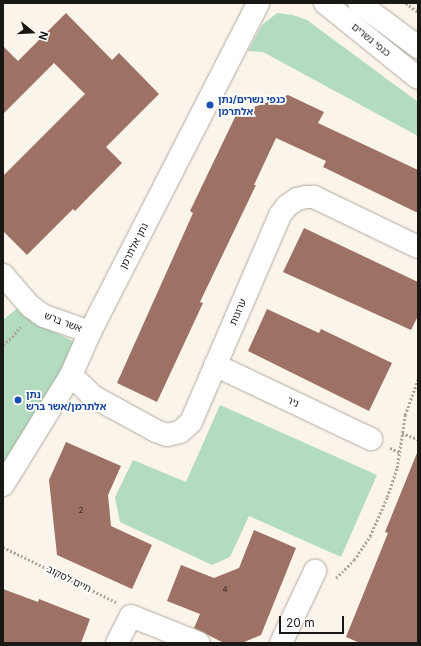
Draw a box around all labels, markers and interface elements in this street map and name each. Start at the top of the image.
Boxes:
north arrow [12,12,52,52]
street label: כנפי נשרים [349,21,393,59]
text: N [35,30,51,42]
place label: כנפי נשרים/נתן אלתרמן [218,93,285,116]
marker: כנפי נשרים/נתן אלתרמן [205,100,215,110]
street label: נתן אלתרמן [117,221,151,271]
street label: ערוגות [227,297,249,327]
street label: אשר ברש [42,309,84,335]
place label: נתן אלתרמן/אשר ברש [26,388,106,412]
street label: ניר [285,394,301,410]
marker: נתן אלתרמן/אשר ברש [13,395,23,405]
house number: 2 [79,506,83,516]
street label: חיים לסקוב [45,563,93,595]
house number: 4 [222,585,228,595]
scale bar [281,608,346,634]
text: 20 m [286,615,315,630]

